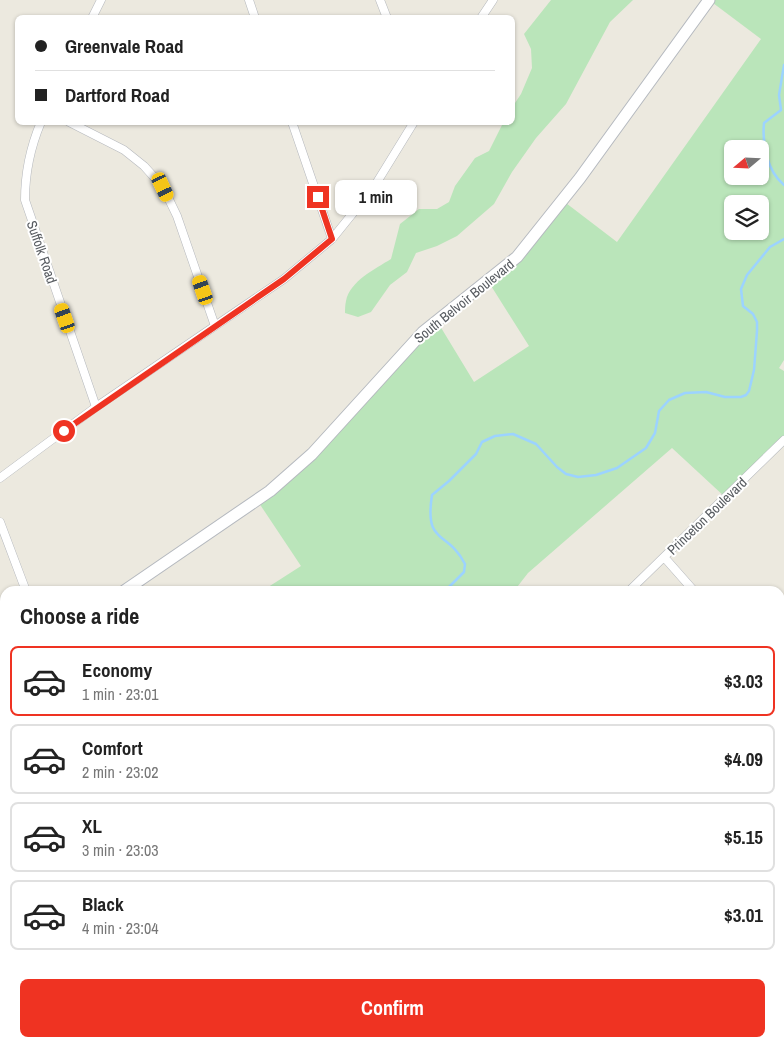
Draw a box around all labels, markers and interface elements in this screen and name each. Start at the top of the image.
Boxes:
text: Greenvale Road [65,33,184,59]
text: Dartford Road [65,82,170,108]
north arrow [724,140,769,185]
map controls [724,140,769,240]
car [149,170,176,204]
callout: 1 min [336,180,418,214]
route end [307,186,329,208]
text: 1 min [359,186,393,208]
button: layers [724,195,769,240]
street label: Suffolk Road [23,218,61,286]
street label: South Belvoir Boulevard [410,255,518,347]
car [191,273,214,307]
car [53,301,76,335]
route start [53,420,75,442]
street label: Princeton Boulevard [663,473,751,559]
text: Choose a ride [20,601,139,631]
text: Economy [82,657,152,683]
icon: car [22,659,67,704]
text: $3.03 [724,668,763,694]
text: 1 min · 23:01 [82,683,159,705]
text: Comfort [82,735,143,761]
icon: car [22,737,67,782]
text: $4.09 [724,746,763,772]
text: 2 min · 23:02 [82,761,159,783]
text: XL [82,813,102,839]
icon: car [22,815,67,860]
text: $5.15 [724,824,763,850]
text: 3 min · 23:03 [82,839,159,861]
text: Black [82,891,124,917]
icon: car [22,893,67,938]
text: $3.01 [724,902,763,928]
text: 4 min · 23:04 [82,917,159,939]
button: Confirm [20,979,765,1037]

